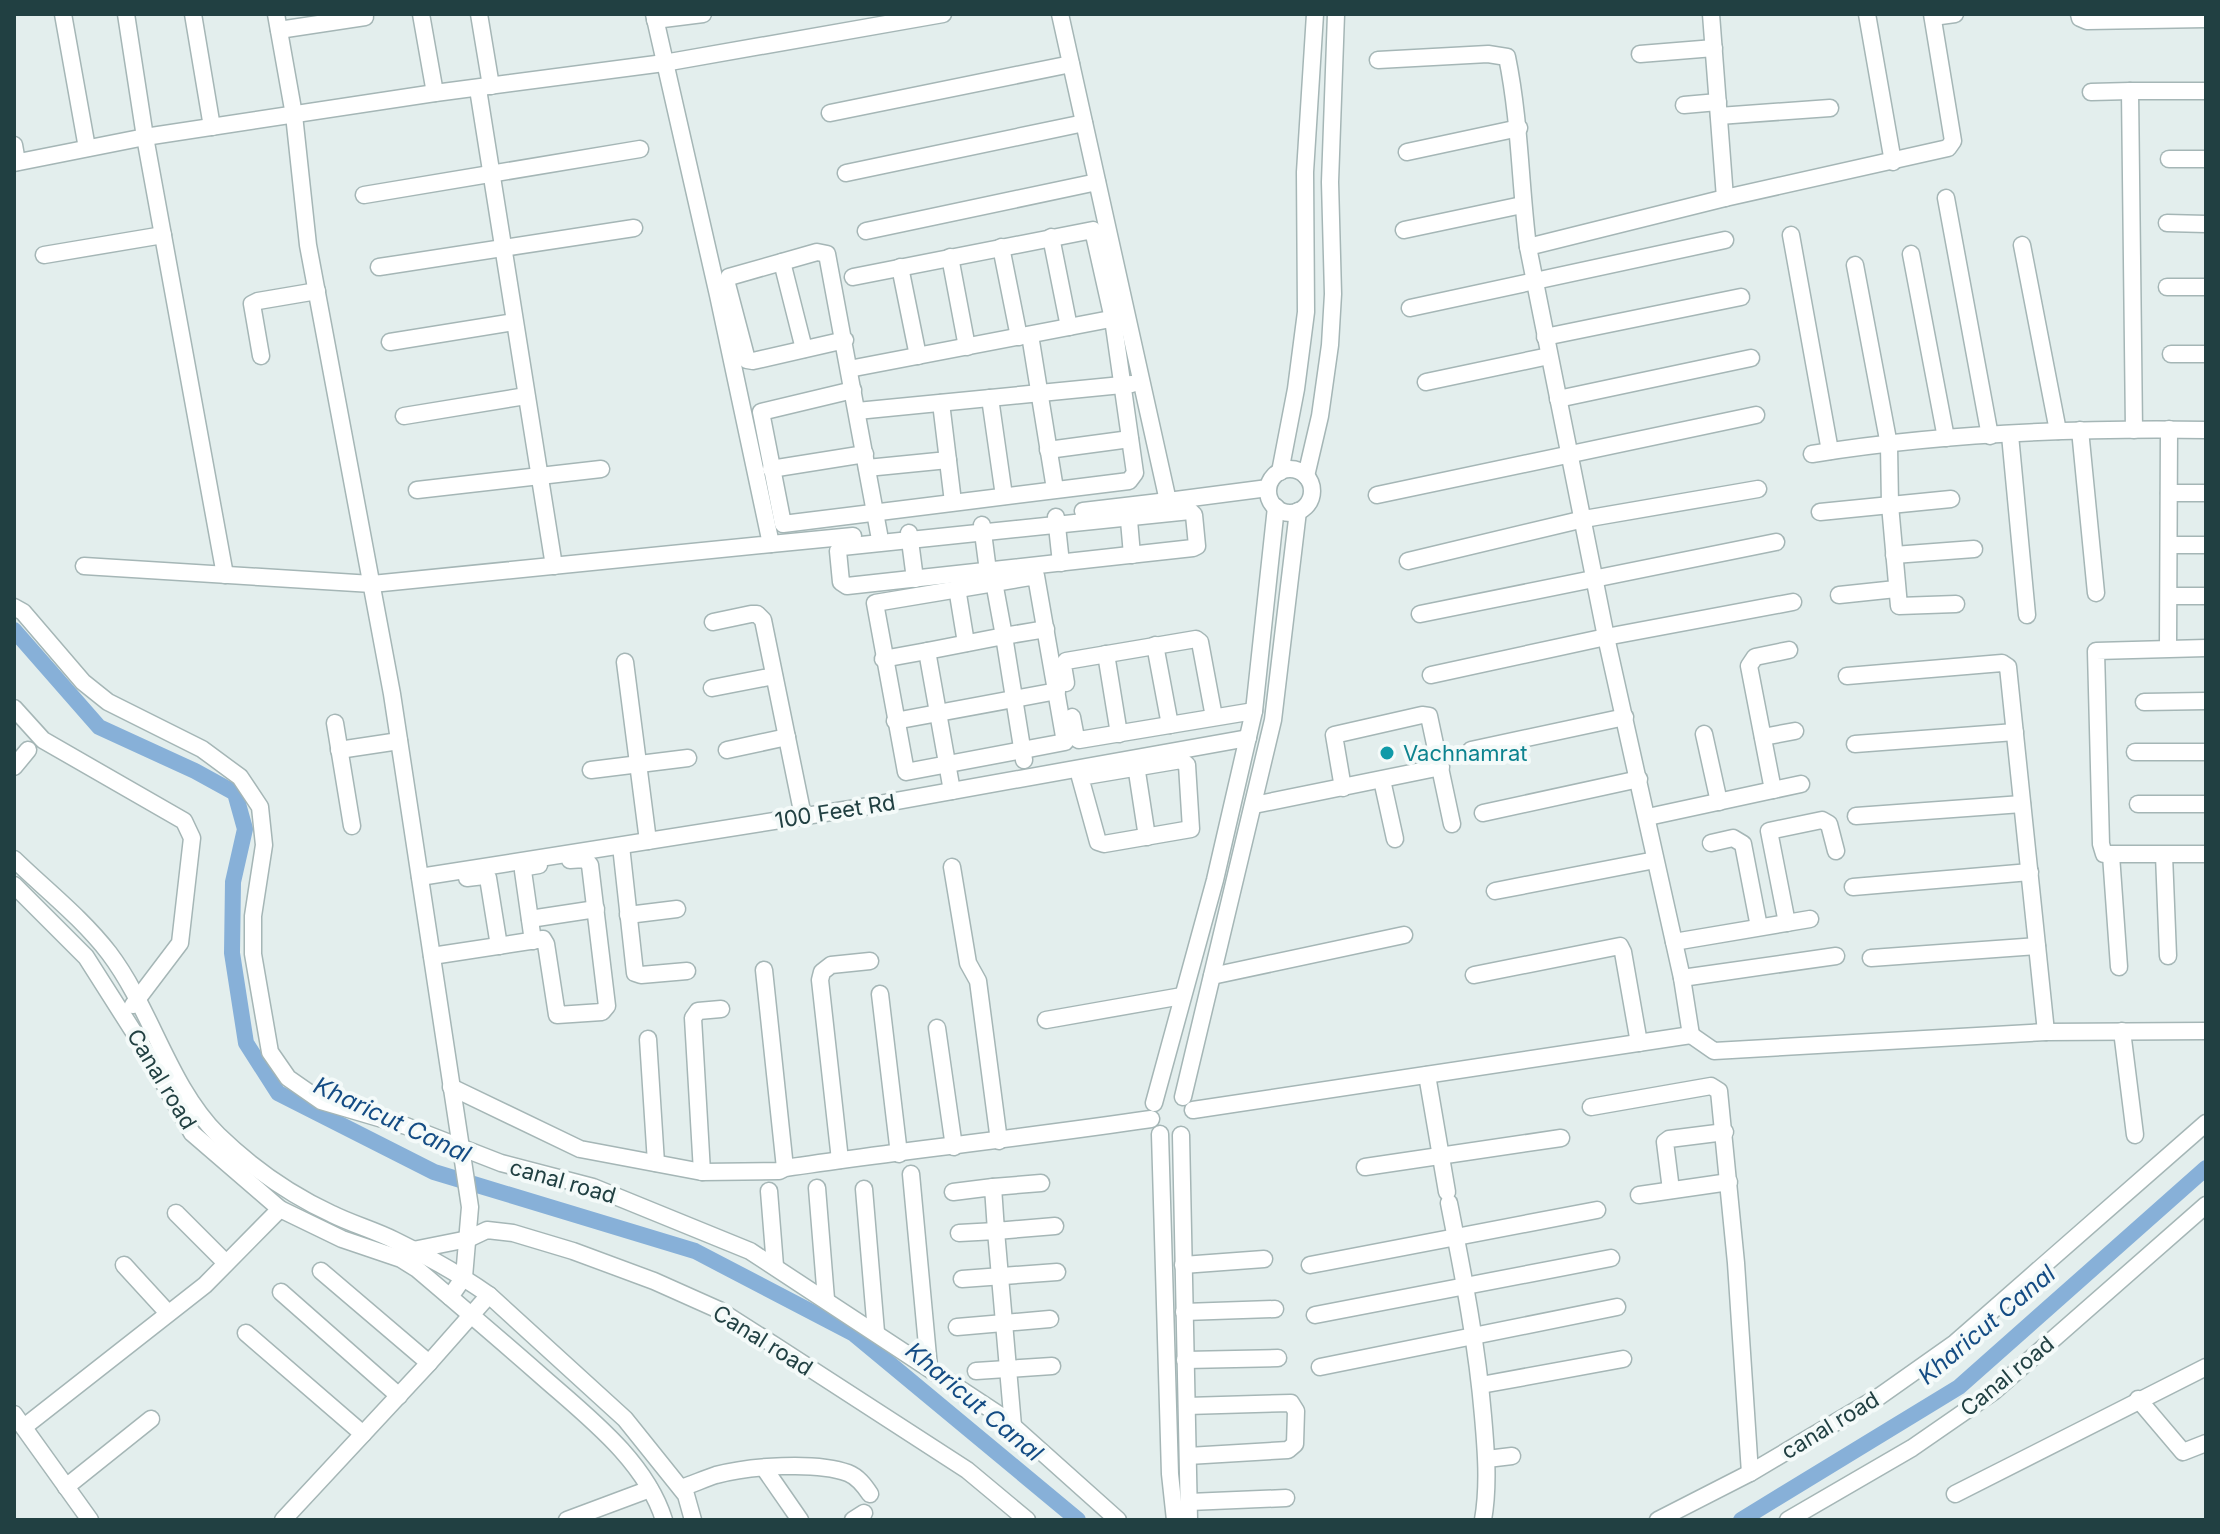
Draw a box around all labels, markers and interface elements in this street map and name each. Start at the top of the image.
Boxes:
place label: Vachnamrat [1403,740,1527,766]
marker: Vachnamrat [1378,744,1396,762]
street label: 100 Feet Rd [773,789,897,833]
street label: Canal road [122,1024,202,1134]
water label: Kharicut Canal [309,1071,475,1169]
street label: canal road [507,1153,619,1209]
water label: Kharicut Canal [1912,1259,2061,1390]
street label: Canal road [708,1299,818,1381]
street label: Canal road [1955,1331,2059,1421]
water label: Kharicut Canal [900,1336,1049,1467]
street label: canal road [1777,1386,1883,1464]

